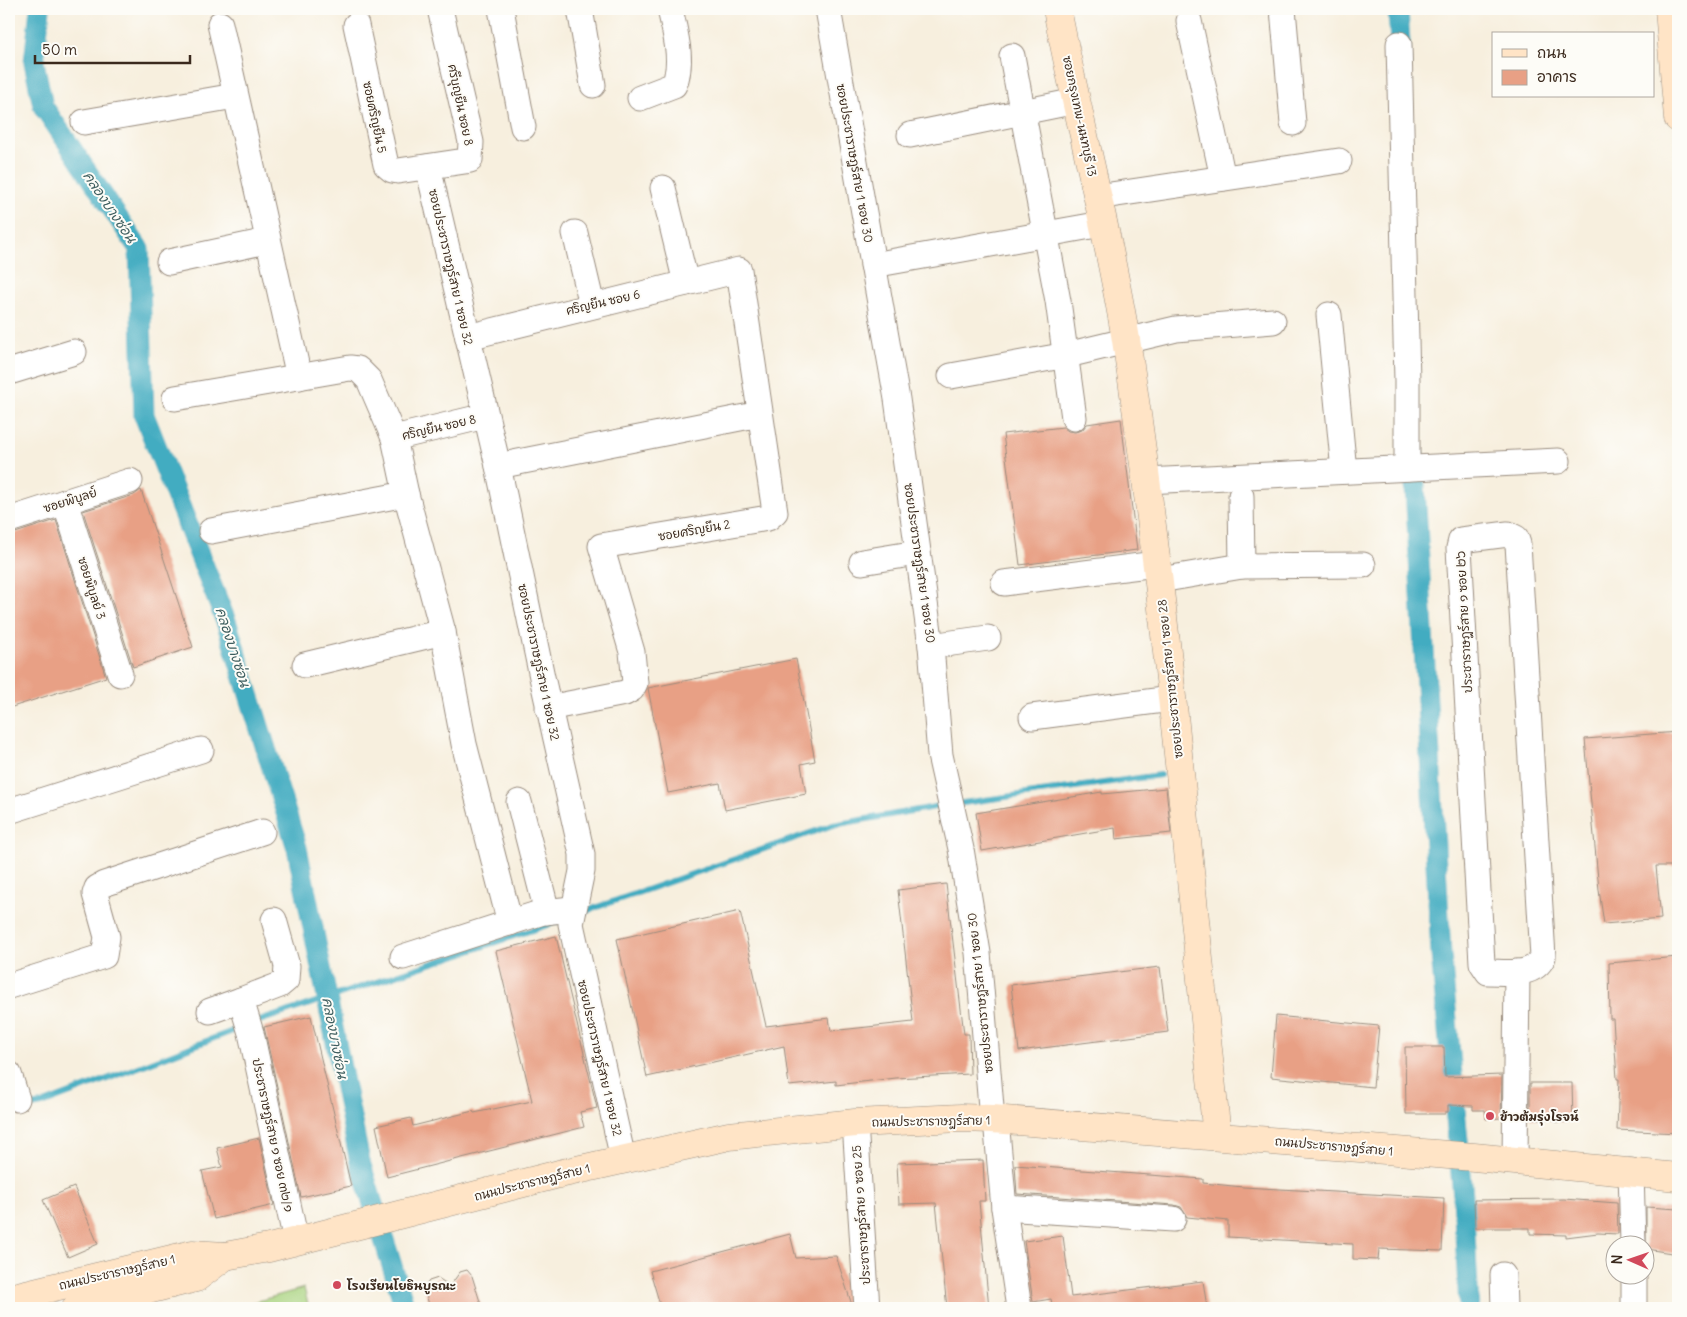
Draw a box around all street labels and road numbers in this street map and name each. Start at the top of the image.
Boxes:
street label: ซอยกรุงเทพ-นนทบุรี 13 [1058,54,1100,178]
street label: ศรีบุญยืน ซอย 8 [443,63,477,148]
street label: ซอยศริญยืน 5 [360,80,390,154]
street label: ซอยประชาราษฎร์สาย 1 ซอย 30 [833,82,876,244]
street label: ซอยประชาราษฎร์สาย 1 ซอย 32 [425,187,476,347]
street label: ศริญยืน ซอย 6 [564,286,642,318]
street label: ศริญยืน ซอย 8 [401,411,478,443]
street label: ซอยประชาราษฎร์สาย 1 ซอย 30 [900,482,939,644]
street label: ซอยพิบูลย์ [41,484,99,518]
street label: ซอยศริญยืน 2 [657,516,732,544]
street label: ประชาราษฎร์สาย ๑ ซอย ๒๖ [1453,550,1476,694]
street label: ซอยพิบูลย์ 3 [73,555,109,622]
street label: ซอยประชาราษฎร์สาย 1 ซอย 32 [514,582,563,742]
street label: ซอยประชาราษฎร์สาย 1 ซอย 28 [1154,598,1187,759]
street label: ซอยประชาราษฎร์สาย 1 ซอย 30 [964,912,997,1074]
street label: ซอยประชาราษฎร์สาย 1 ซอย 32 [574,978,625,1138]
street label: ประชาราษฎร์สาย ๑ ซอย ๓๒/๑ [248,1057,297,1213]
street label: ถนนประชาราษฎร์สาย 1 [871,1112,991,1131]
street label: ถนนประชาราษฎร์สาย 1 [1274,1133,1394,1160]
street label: ประชาราษฎร์สาย ๑ ซอย 25 [849,1145,874,1285]
street label: ถนนประชาราษฎร์สาย 1 [473,1160,592,1205]
street label: ถนนประชาราษฎร์สาย 1 [57,1251,177,1294]

